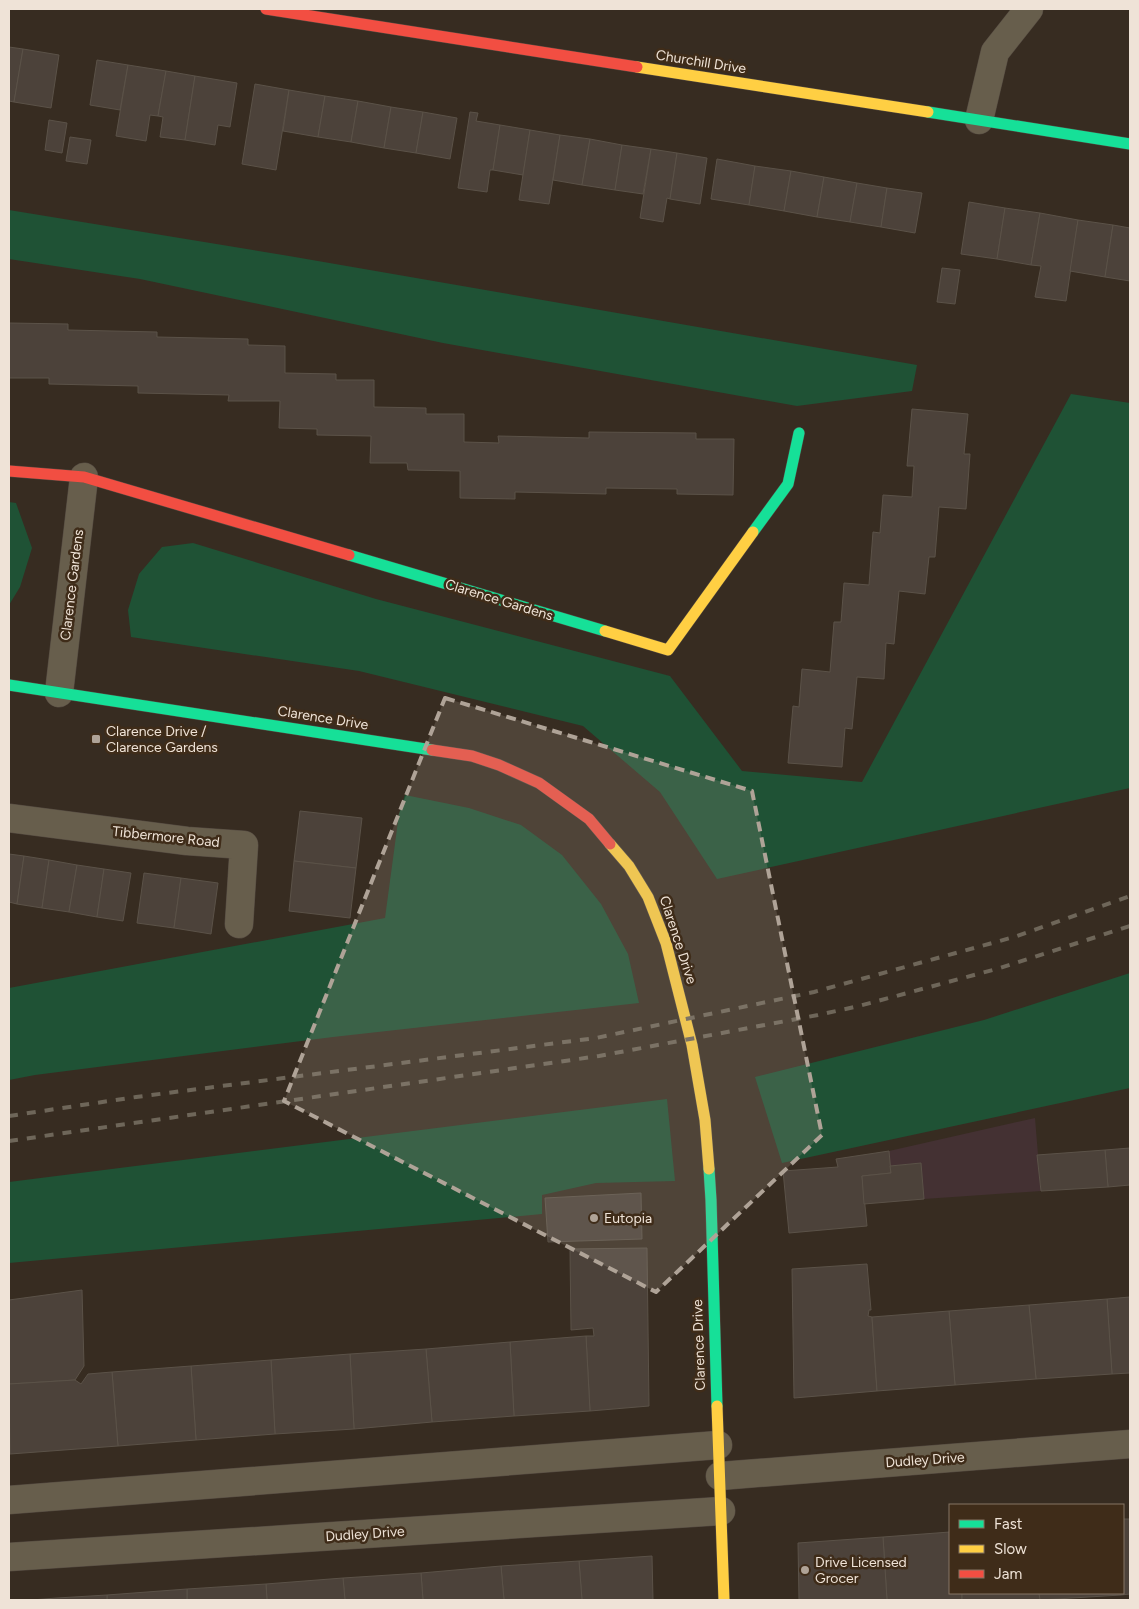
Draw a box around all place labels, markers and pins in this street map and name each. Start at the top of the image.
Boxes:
place label: Clarence Drive / Clarence Gardens [106,723,218,756]
marker: Clarence Drive / Clarence Gardens [90,733,102,745]
place label: Eutopia [604,1210,652,1227]
marker: Eutopia [588,1212,600,1224]
place label: Drive Licensed Grocer [815,1554,907,1587]
marker: Drive Licensed Grocer [799,1564,811,1576]

